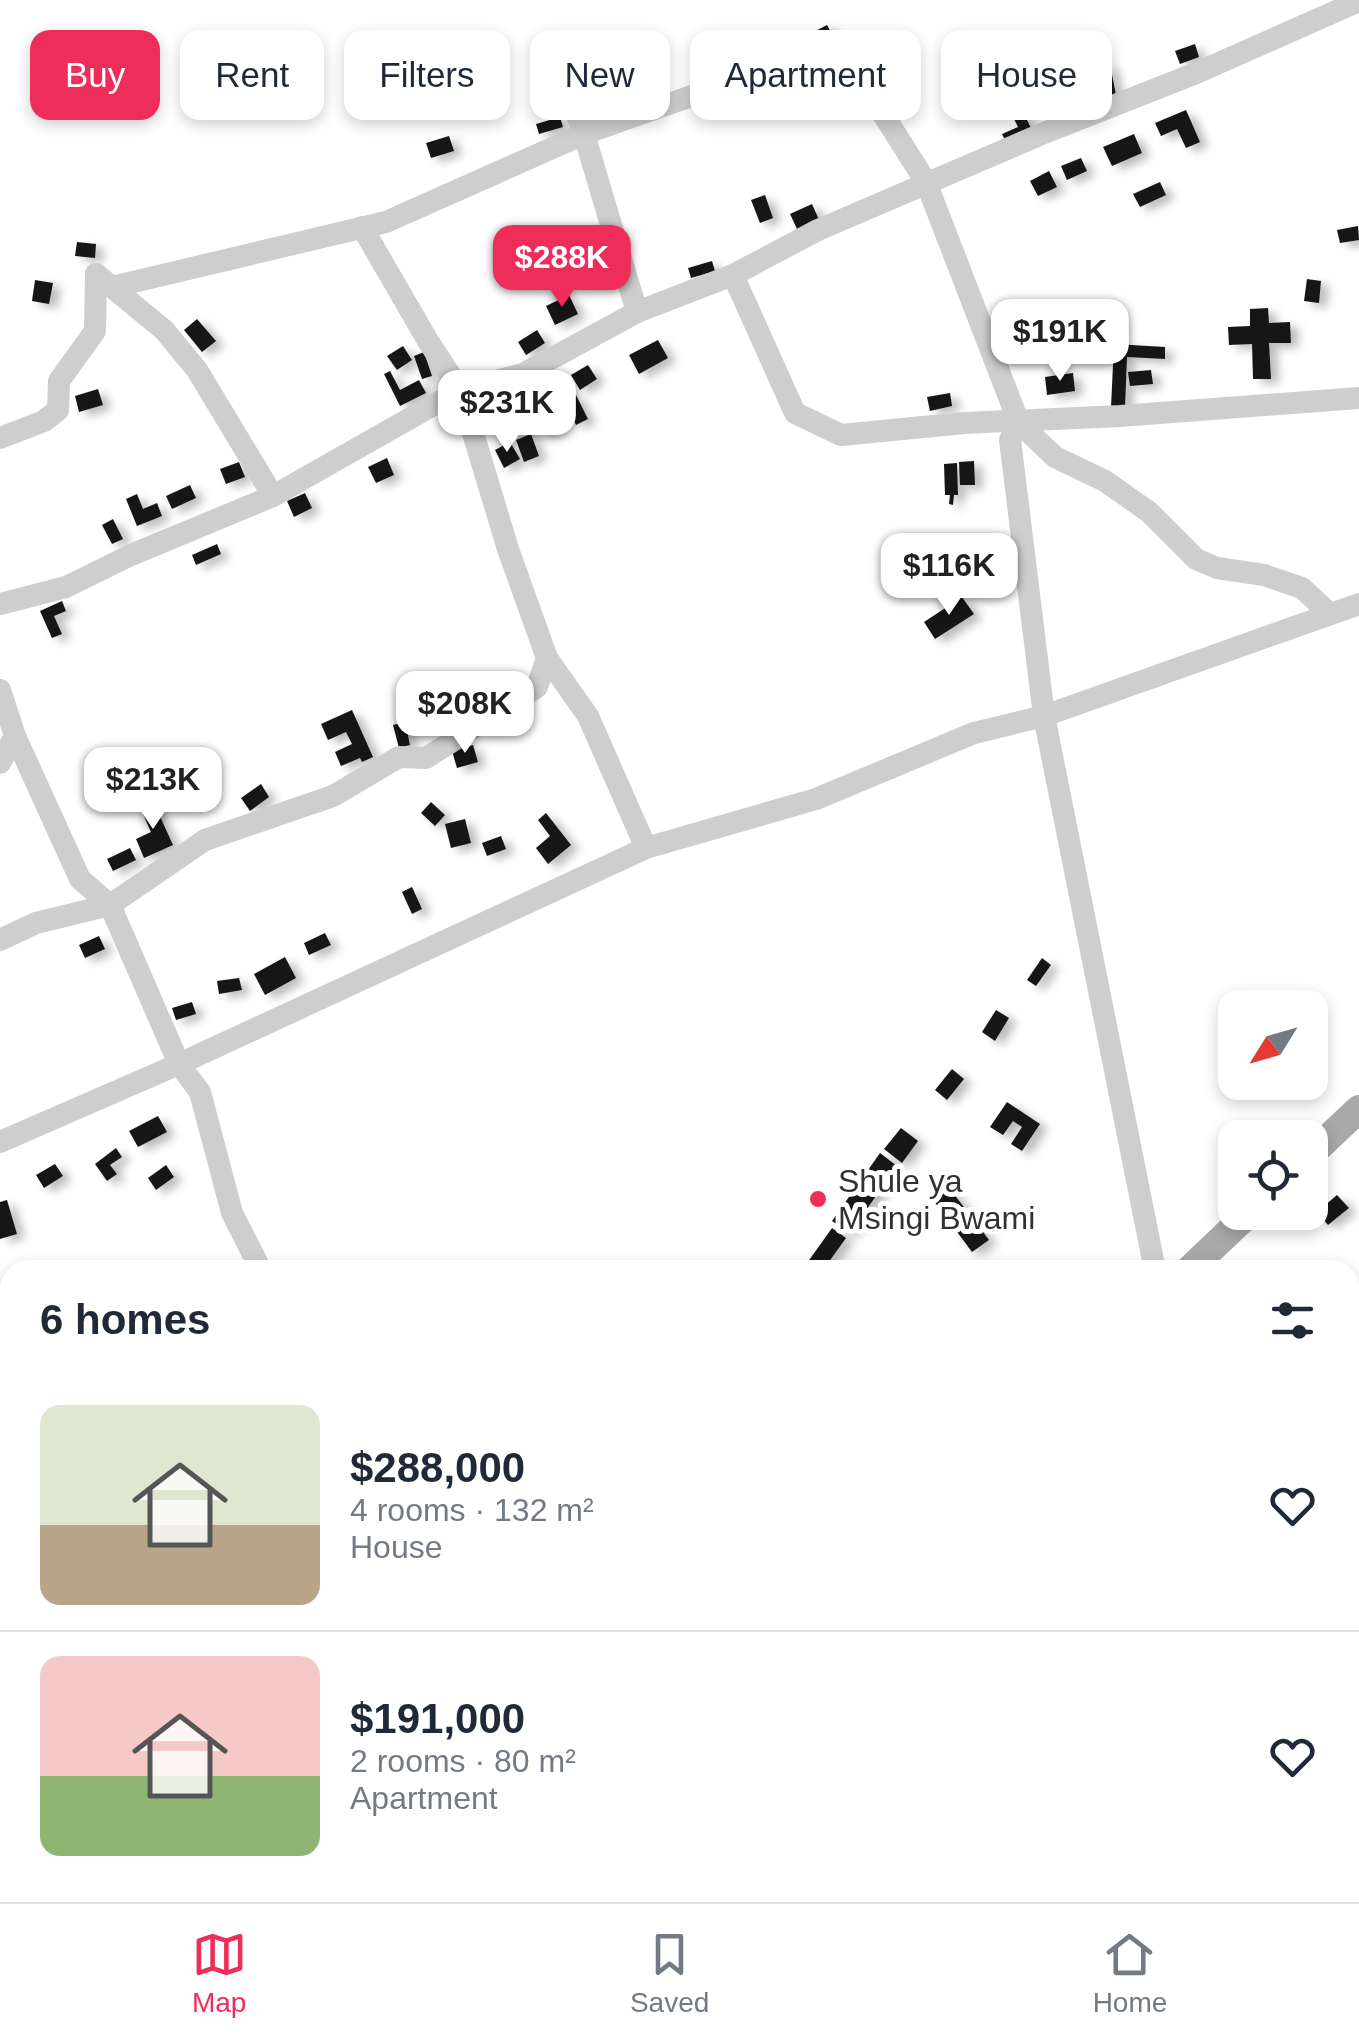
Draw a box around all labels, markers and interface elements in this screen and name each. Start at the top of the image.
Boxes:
chip: Buy [30,30,160,120]
chip: Rent [180,30,324,120]
chip: Filters [344,30,510,120]
chip: New [530,30,670,120]
chip: Apartment [690,30,921,120]
chip: House [941,30,1112,120]
pin: $288K [492,225,632,310]
text: $288K [515,239,609,275]
pin: $191K [990,299,1130,384]
text: $191K [1013,313,1107,349]
pin: $231K [437,370,577,455]
text: $231K [460,384,554,420]
pin: $116K [879,533,1019,618]
text: $116K [903,547,995,583]
pin: $208K [395,671,535,756]
text: $208K [418,685,512,721]
pin: $213K [83,747,223,832]
text: $213K [106,761,200,797]
north arrow [1218,990,1328,1100]
map controls [1218,990,1328,1230]
button: locate [1218,1120,1328,1230]
place label: Shule ya Msingi Bwami [838,1163,1035,1236]
marker: Shule ya Msingi Bwami [807,1188,829,1210]
icon: filters [1265,1293,1320,1348]
text: 6 homes [40,1296,210,1343]
text: $288,000 [350,1444,525,1491]
icon: home [120,1445,240,1565]
icon: heart [1265,1478,1320,1533]
text: 4 rooms · 132 m² [350,1492,594,1528]
text: House [350,1529,443,1565]
text: $191,000 [350,1695,525,1742]
icon: home [120,1696,240,1816]
icon: heart [1265,1729,1320,1784]
text: 2 rooms · 80 m² [350,1743,576,1779]
text: Apartment [350,1780,498,1816]
tab: Map [192,1927,247,2019]
tab: Saved [630,1927,709,2019]
tab: Home [1093,1927,1167,2019]

